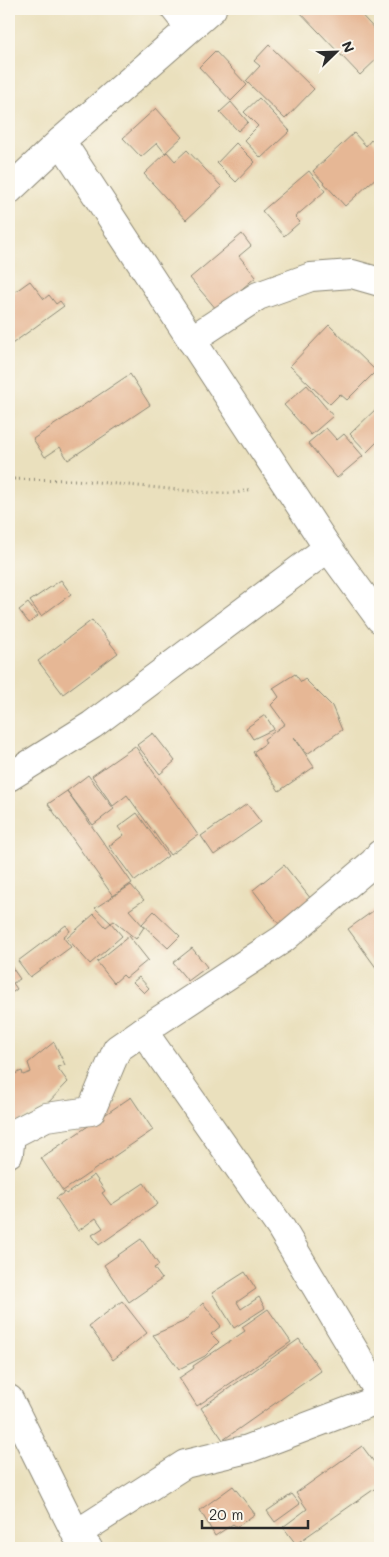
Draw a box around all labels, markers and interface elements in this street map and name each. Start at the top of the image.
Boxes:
north arrow [312,28,362,78]
text: N [338,38,359,55]
scale bar [202,1497,308,1529]
text: 20 m [209,1504,243,1524]

